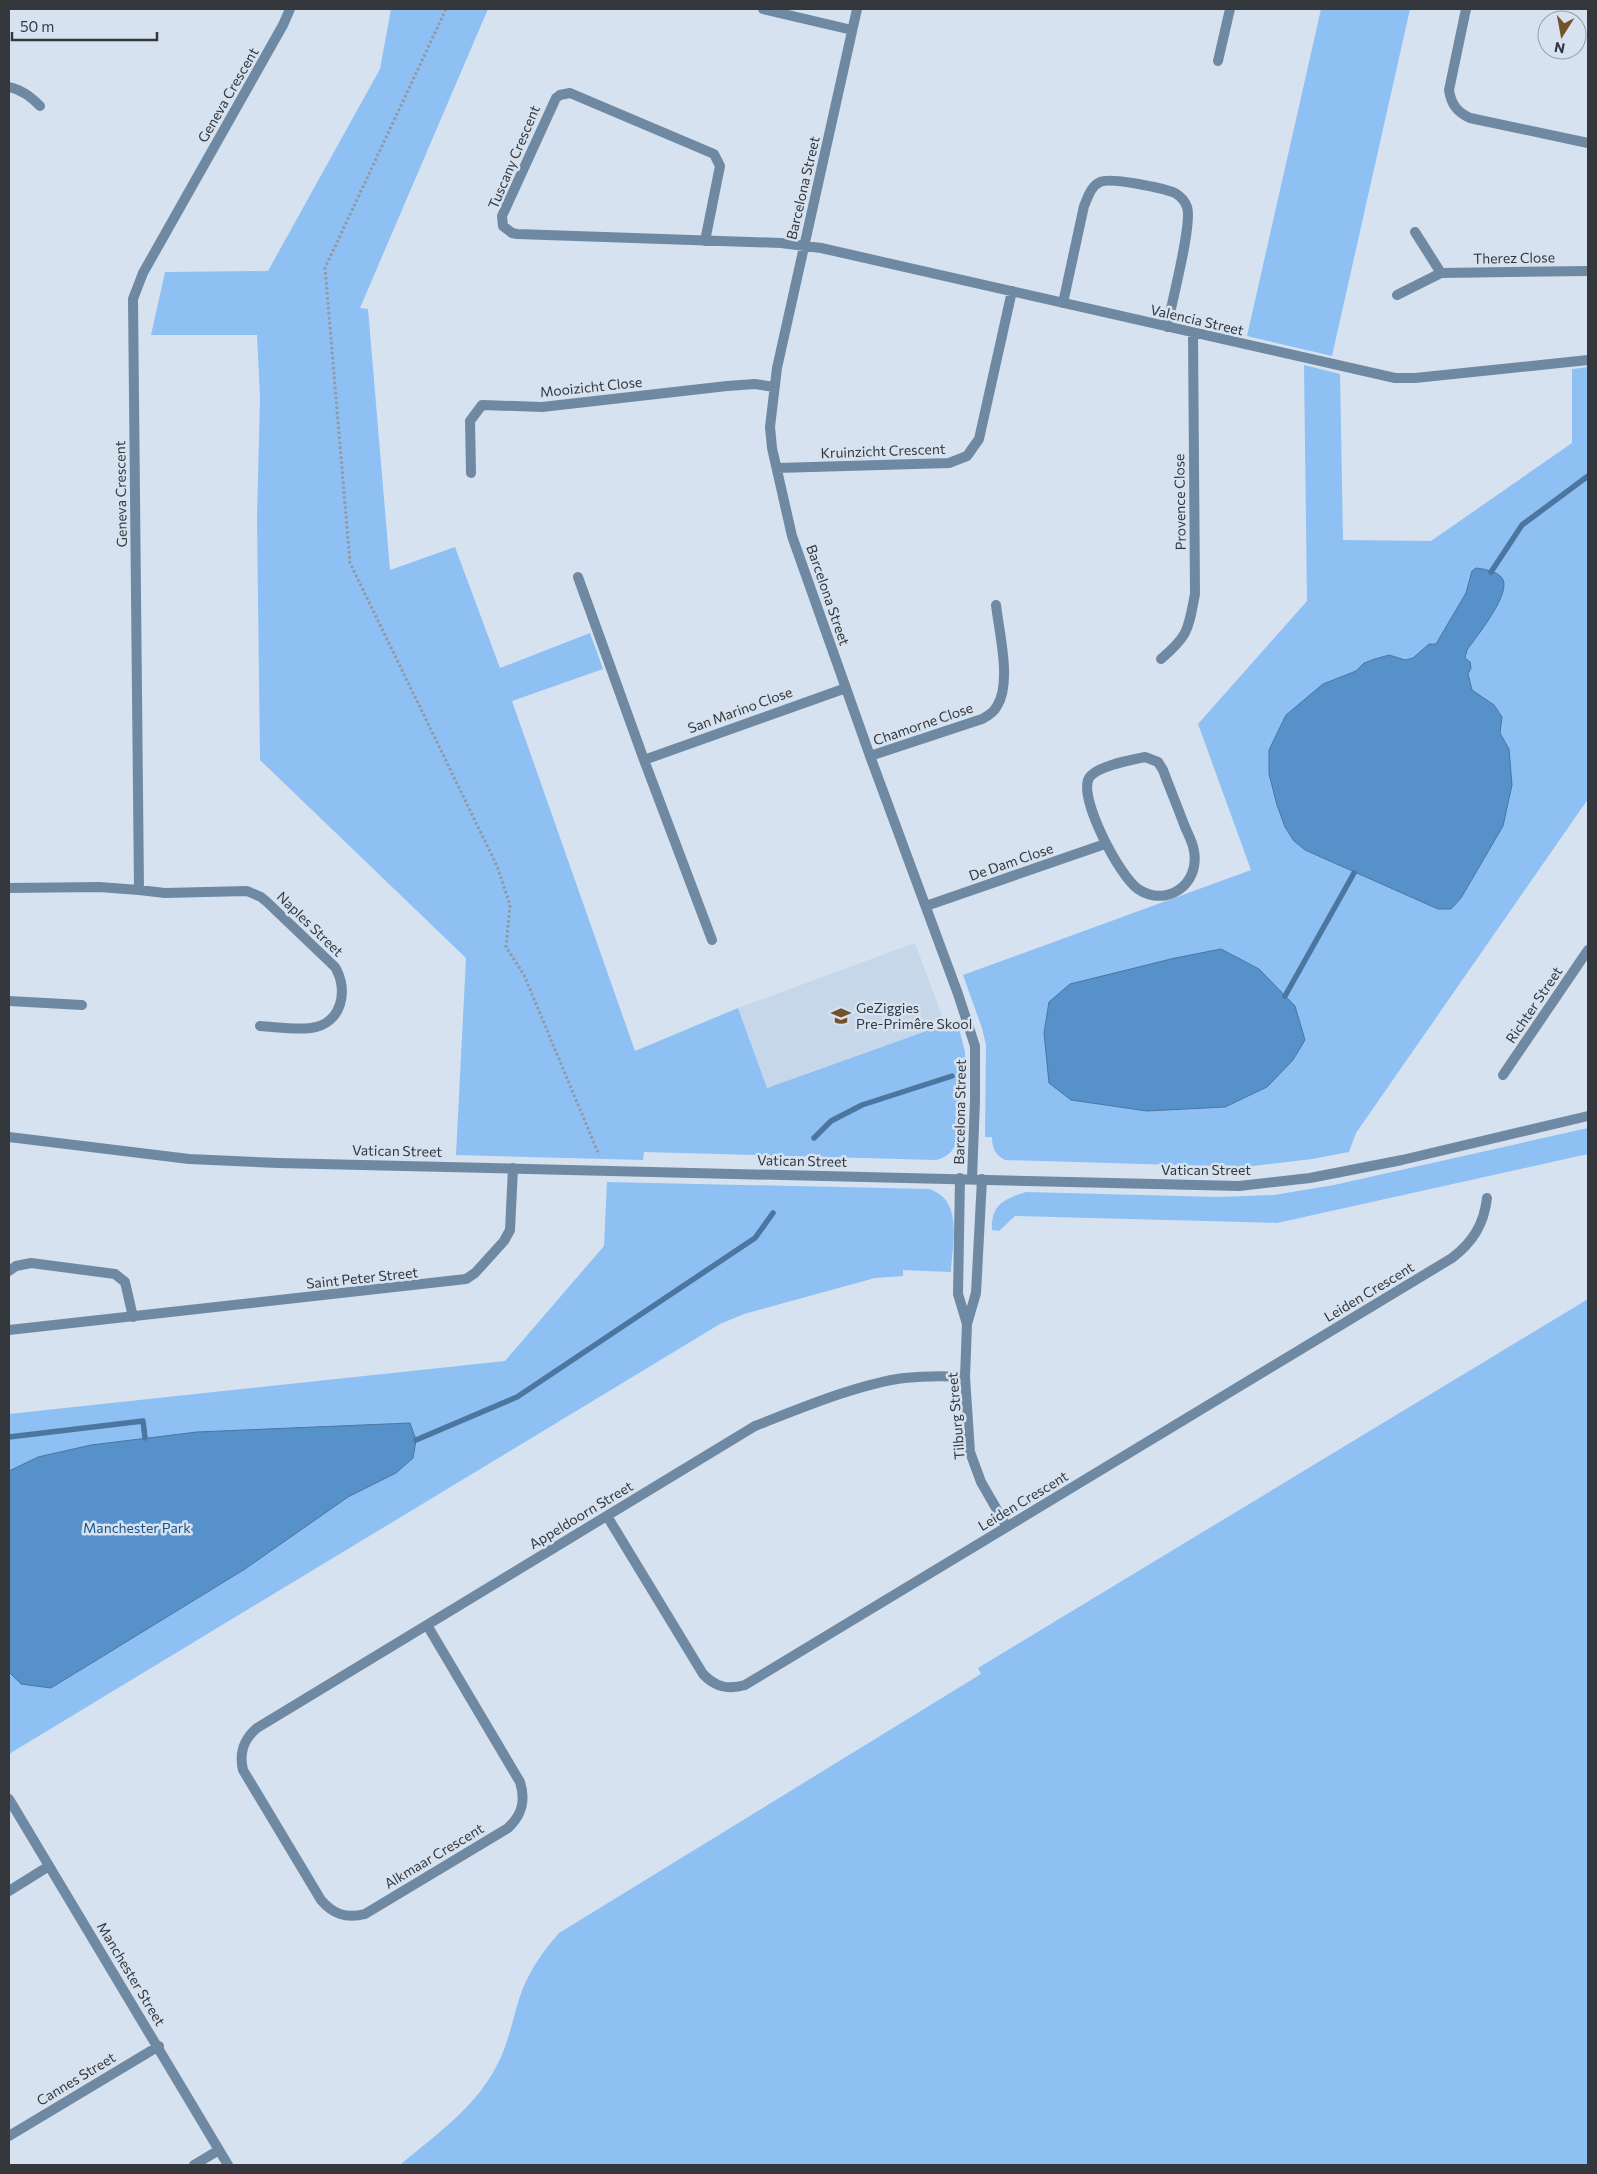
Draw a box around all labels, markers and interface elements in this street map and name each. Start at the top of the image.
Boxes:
scale bar [12,10,158,42]
north arrow [1537,10,1587,60]
text: 50 m [20,17,54,35]
text: N [1553,39,1566,58]
street label: Geneva Crescent [194,44,262,145]
street label: Tuscany Crescent [484,102,543,211]
street label: Barcelona Street [782,134,823,241]
street label: Therez Close [1473,248,1555,267]
street label: Valencia Street [1149,301,1246,339]
street label: Mooizicht Close [539,373,643,400]
street label: Geneva Crescent [111,440,130,547]
street label: Kruinzicht Crescent [820,440,946,461]
street label: Provence Close [1170,454,1189,551]
street label: Barcelona Street [803,542,854,648]
street label: San Marino Close [685,683,795,736]
street label: Chamorne Close [871,699,975,749]
street label: De Dam Close [966,839,1055,884]
street label: Naples Street [274,888,347,960]
street label: Richter Street [1502,963,1566,1046]
place label: GeZiggies Pre-Primêre Skool [856,999,972,1032]
school or university icon: GeZiggies Pre-Primêre Skool [830,1005,852,1027]
street label: Barcelona Street [950,1059,969,1165]
street label: Vatican Street [352,1141,442,1160]
street label: Vatican Street [757,1151,847,1170]
street label: Vatican Street [1161,1161,1251,1178]
street label: Leiden Crescent [1321,1258,1417,1325]
street label: Saint Peter Street [305,1263,419,1292]
street label: Tilburg Street [943,1371,968,1460]
street label: Leiden Crescent [975,1467,1071,1534]
street label: Appeldoorn Street [526,1477,636,1552]
park label: Manchester Park [83,1519,191,1536]
street label: Alkmaar Crescent [381,1819,487,1892]
street label: Manchester Street [94,1919,169,2029]
street label: Cannes Street [33,2048,118,2109]

